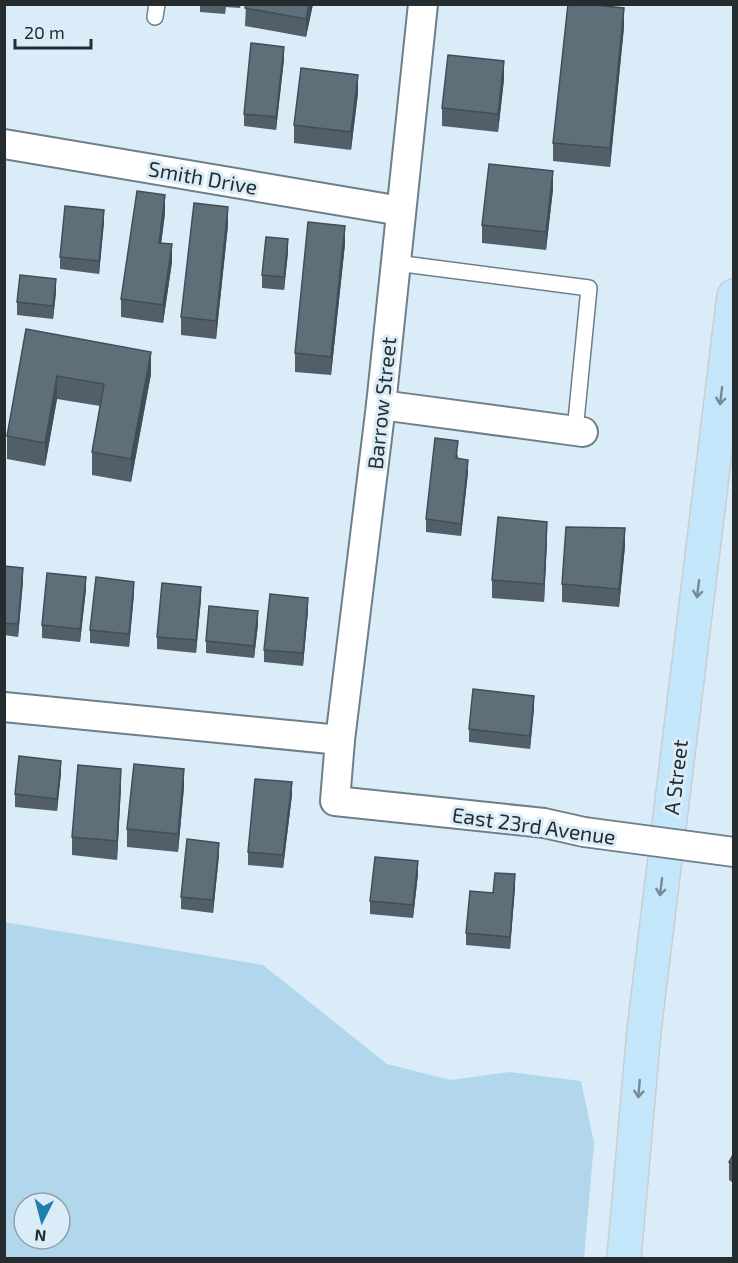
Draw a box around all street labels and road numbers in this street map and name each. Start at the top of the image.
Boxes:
street label: Smith Drive [147,155,259,199]
street label: Barrow Street [362,336,400,470]
street label: A Street [658,738,692,816]
street label: East 23rd Avenue [451,801,617,849]

